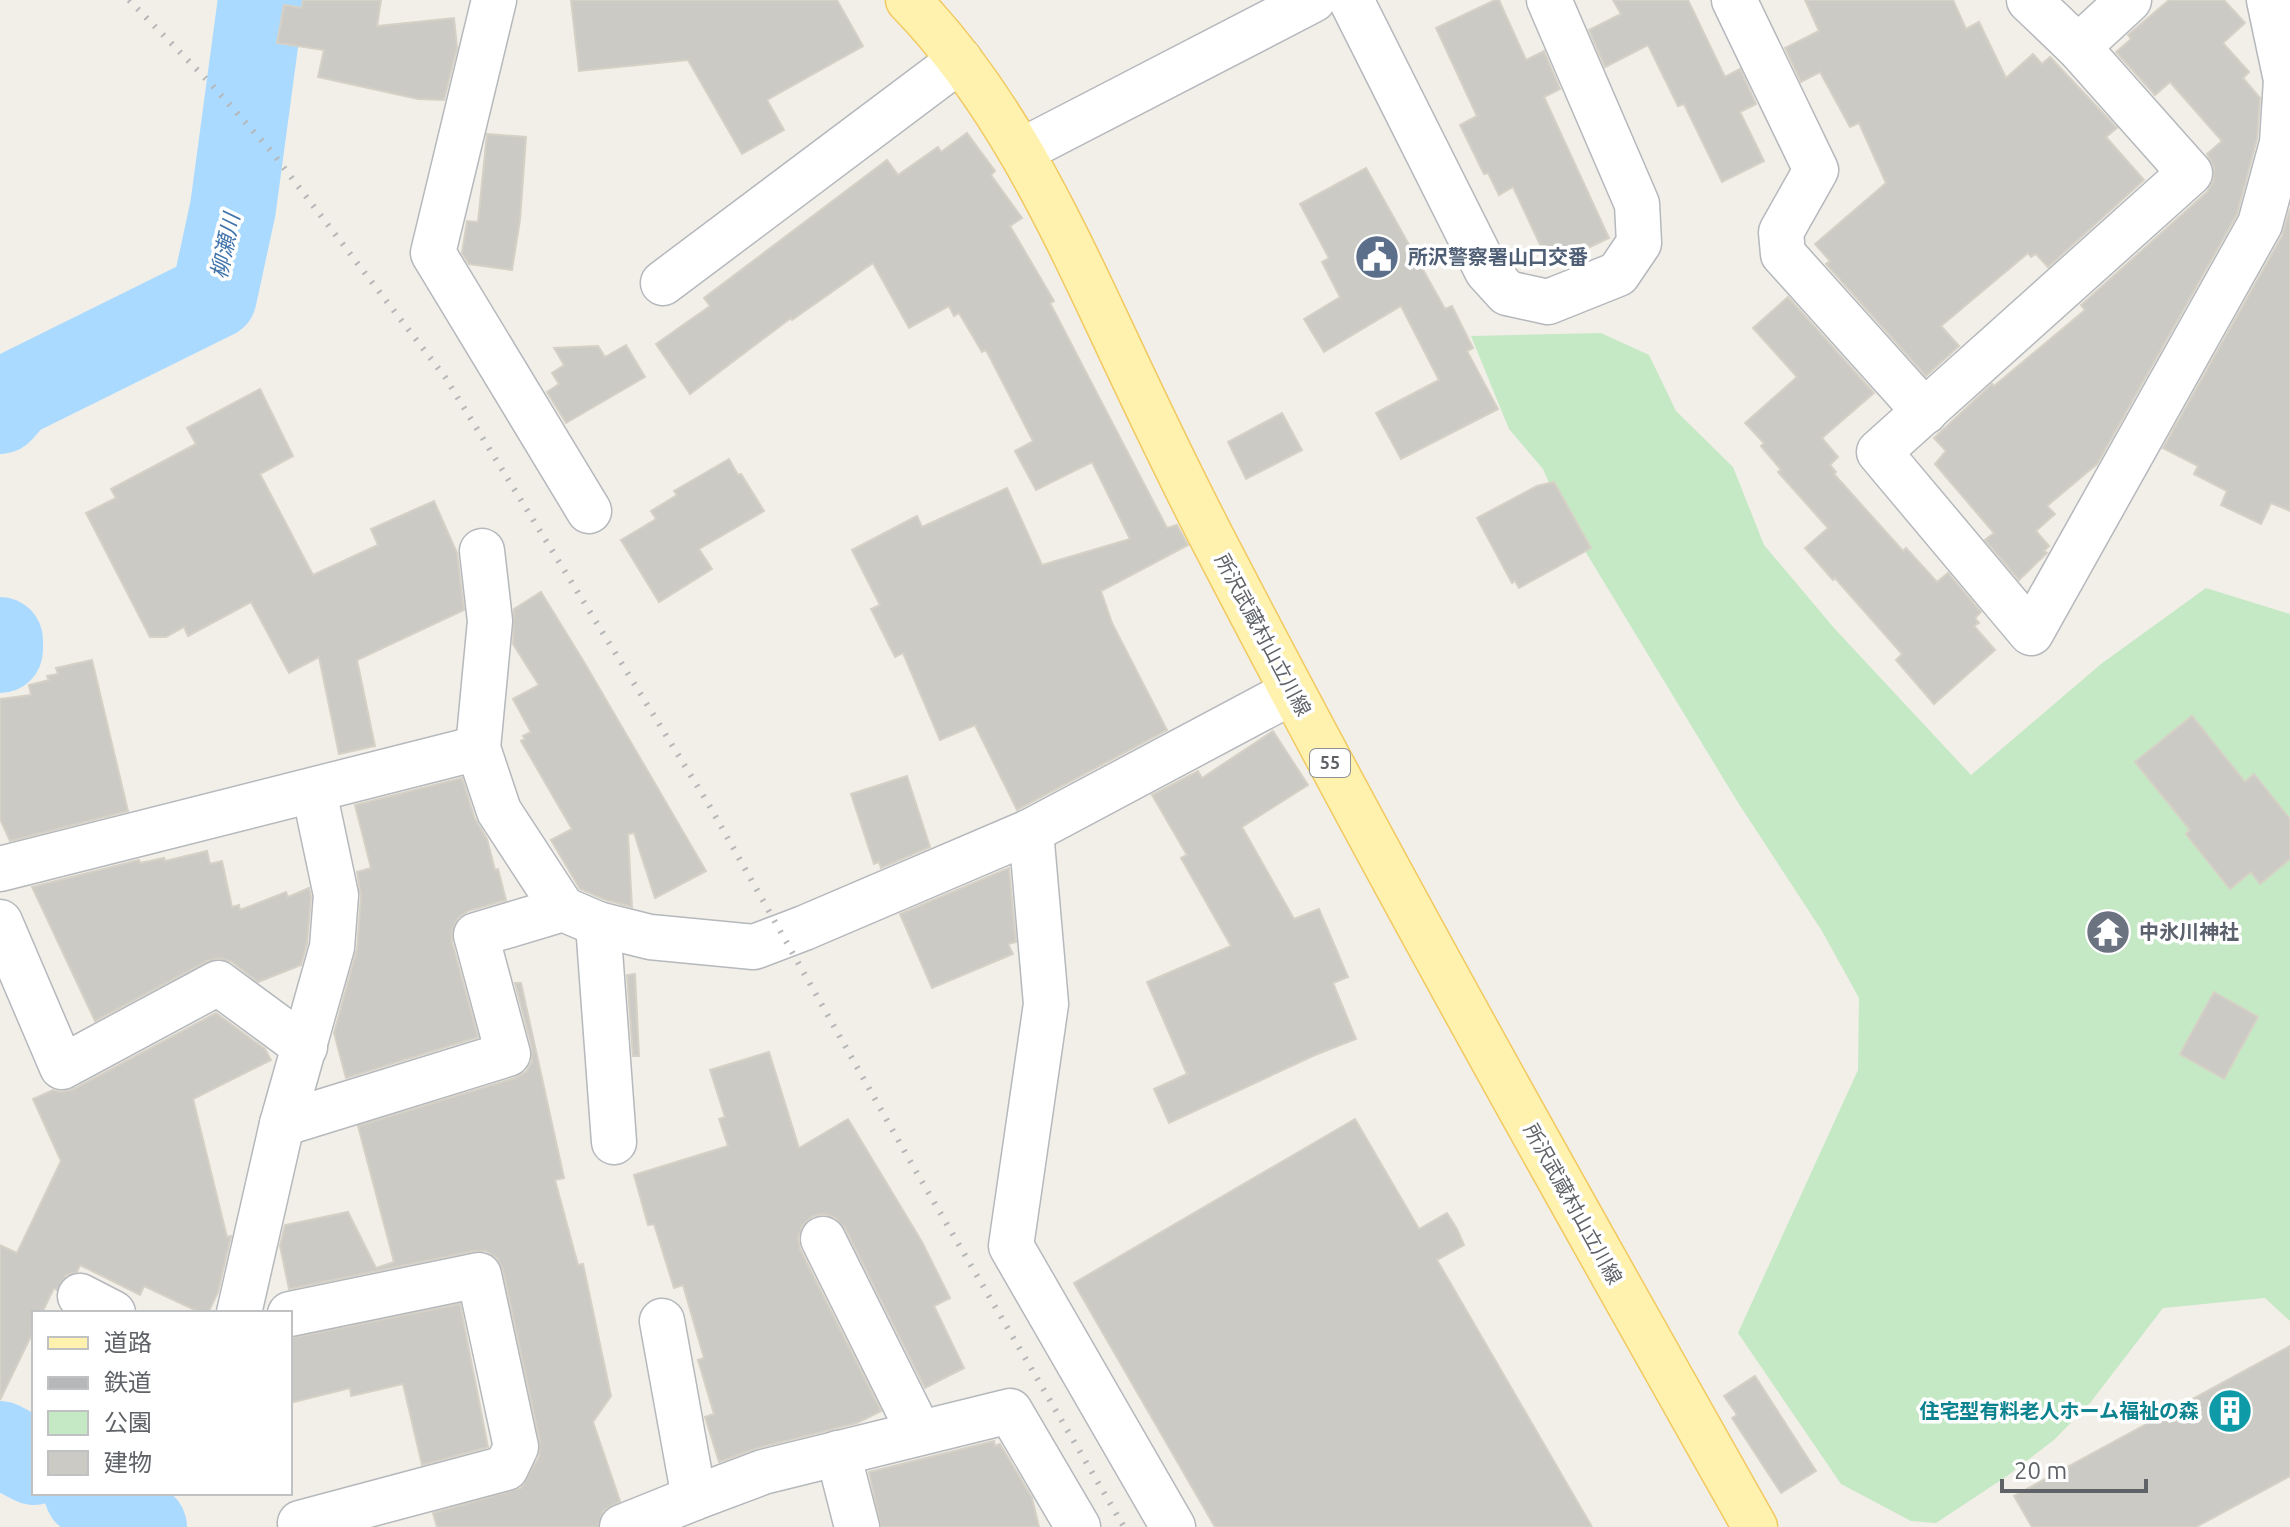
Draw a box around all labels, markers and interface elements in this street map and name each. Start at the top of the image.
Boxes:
water label: 柳瀬川 [205,209,244,281]
public building icon: 所沢警察署山口交番 [1353,233,1401,281]
place label: 所沢警察署山口交番 [1408,245,1588,268]
street label: 所沢武蔵村山立川線 [1211,550,1316,720]
road number: 55 [1310,749,1350,777]
temple icon: 中氷川神社 [2084,908,2132,956]
place label: 中氷川神社 [2139,920,2239,943]
street label: 所沢武蔵村山立川線 [1520,1119,1627,1288]
legend [32,1311,292,1495]
text: 道路 [104,1329,152,1356]
text: 鉄道 [104,1369,152,1396]
building icon: 住宅型有料老人ホーム福祉の森 [2206,1387,2254,1435]
place label: 住宅型有料老人ホーム福祉の森 [1920,1399,2199,1422]
text: 公園 [104,1409,152,1436]
scale bar [2002,1443,2146,1493]
text: 建物 [104,1449,152,1476]
text: 20 m [2014,1457,2067,1484]

